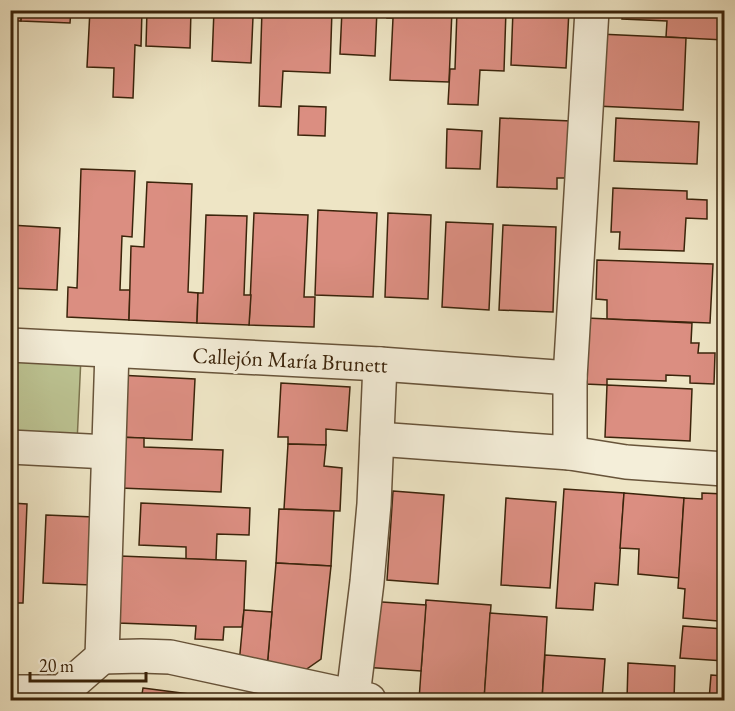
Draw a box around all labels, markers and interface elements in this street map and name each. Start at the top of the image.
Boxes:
street label: Callejón María Brunett [192,340,388,380]
scale bar [30,645,146,683]
text: 20 m [39,654,74,677]

